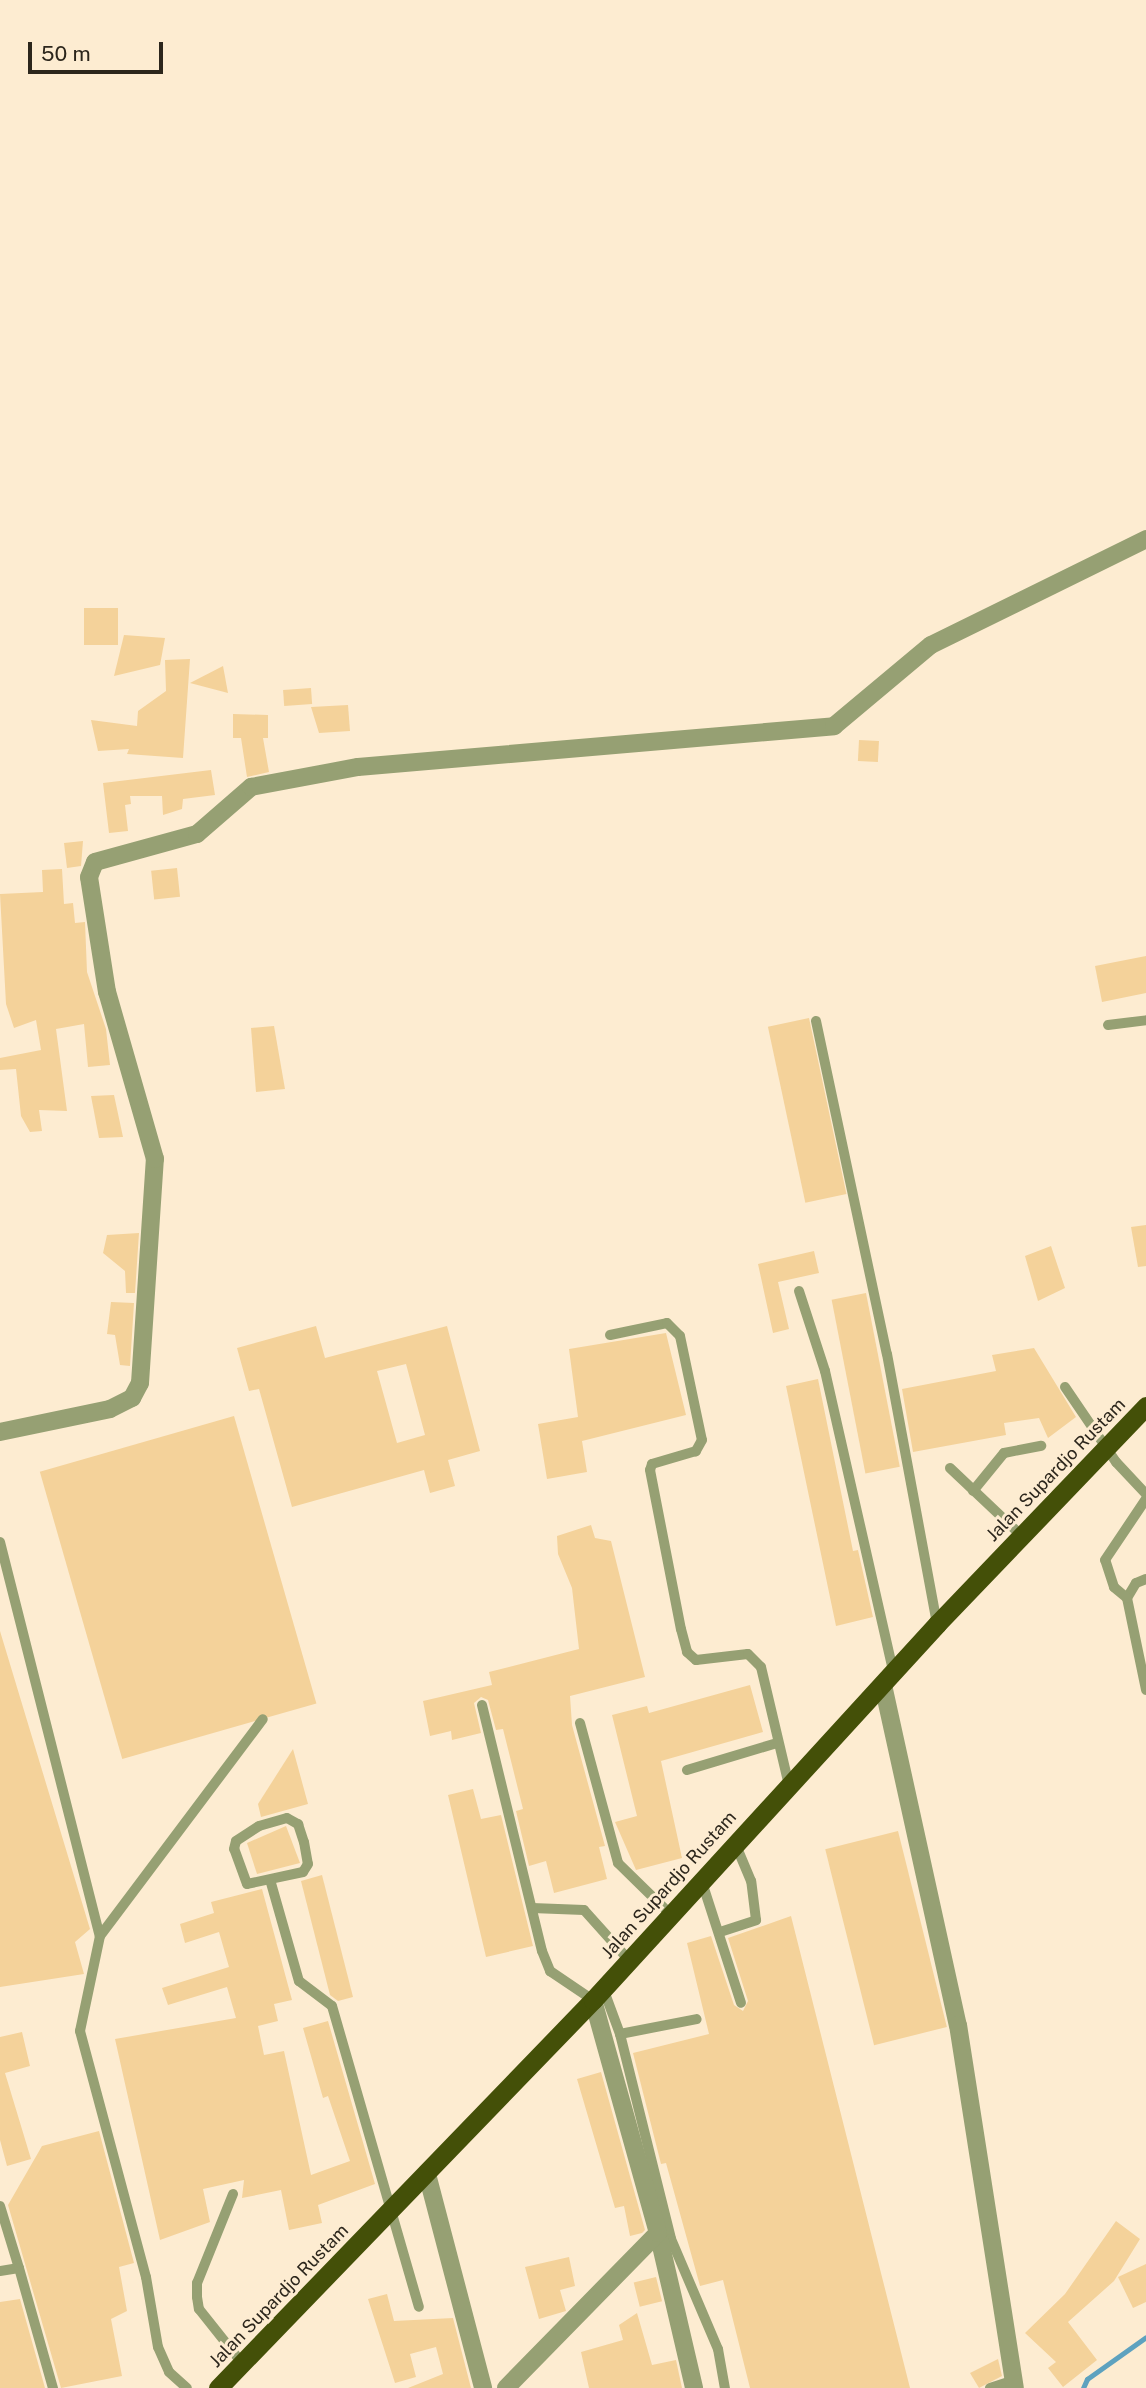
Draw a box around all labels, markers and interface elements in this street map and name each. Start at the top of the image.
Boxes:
scale bar [32,28,166,72]
text: 50 m [41,41,91,66]
street label: Jalan Supardjo Rustam [982,1394,1130,1546]
street label: Jalan Supardjo Rustam [597,1807,741,1963]
street label: Jalan Supardjo Rustam [205,2220,353,2372]

